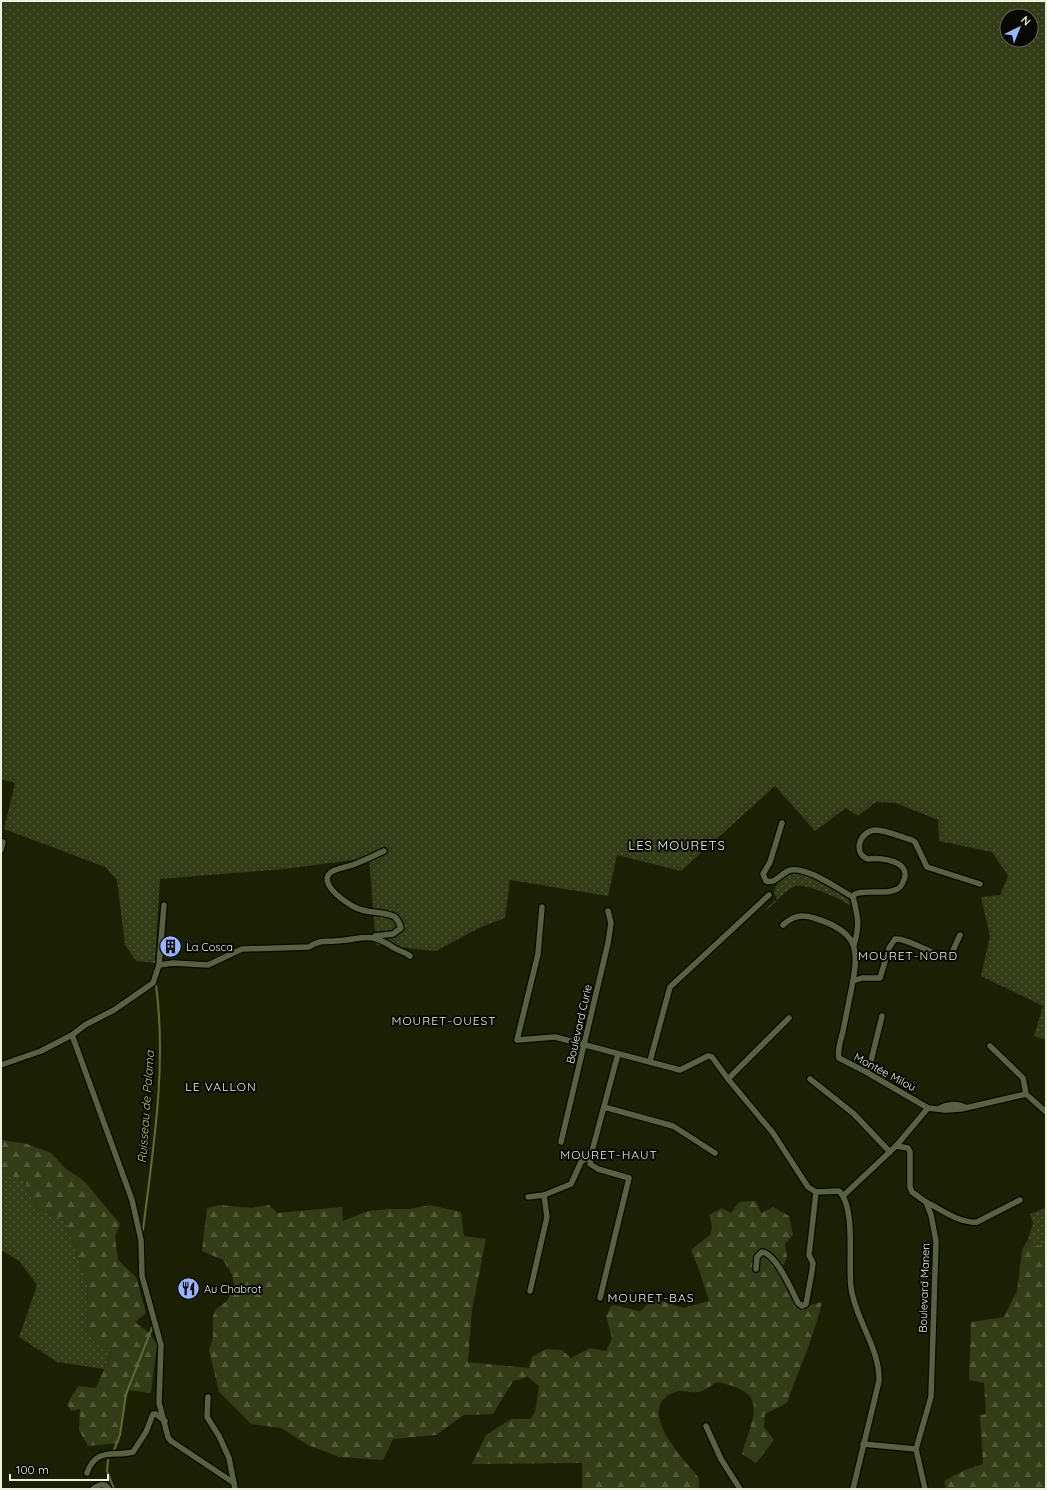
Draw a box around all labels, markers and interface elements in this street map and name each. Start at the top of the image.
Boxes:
north arrow [999,8,1039,48]
text: N [1018,13,1034,29]
district label: LES MOURETS [628,837,726,853]
building icon: La Cosca [158,934,184,960]
place label: La Cosca [186,940,233,954]
district label: MOURET-NORD [858,948,958,963]
street label: Boulevard Curie [563,983,595,1065]
district label: MOURET-OUEST [391,1013,497,1028]
water label: Ruisseau de Palama [134,1050,157,1164]
street label: Montée Milou [852,1050,918,1094]
district label: LE VALLON [185,1079,257,1094]
district label: MOURET-HAUT [560,1147,658,1162]
street label: Boulevard Manen [915,1243,933,1333]
restaurant icon: Au Chabrot [176,1276,202,1302]
place label: Au Chabrot [204,1282,262,1296]
district label: MOURET-BAS [608,1290,694,1305]
scale bar [10,1456,108,1482]
text: 100 m [16,1462,49,1477]

